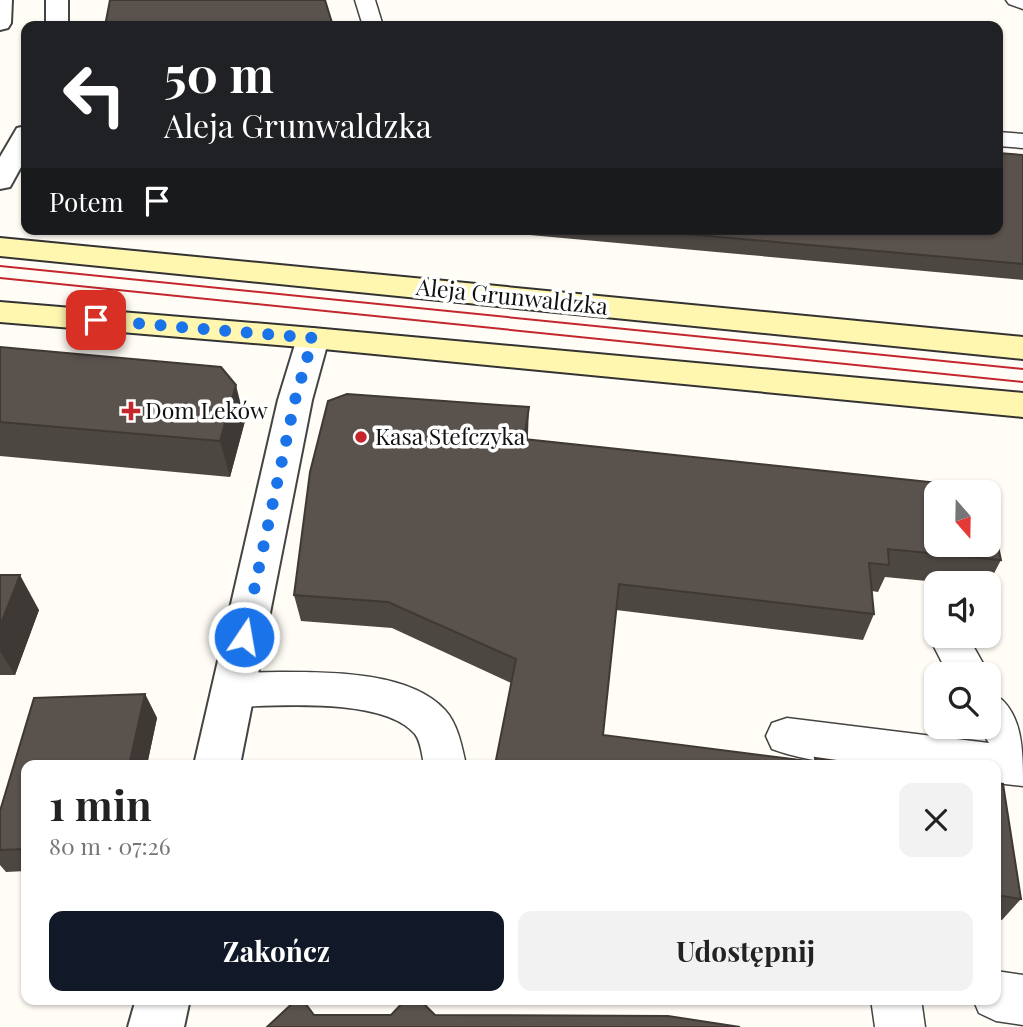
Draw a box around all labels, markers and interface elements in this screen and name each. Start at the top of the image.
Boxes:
text: 50 m [164,40,274,105]
icon: left [49,49,140,140]
text: Aleja Grunwaldzka [164,103,432,146]
icon: arrive [138,182,176,220]
text: Potem [49,184,124,219]
street label: Aleja Grunwaldzka [414,270,610,321]
pin [66,290,126,350]
icon: arrive [77,301,115,339]
place label: Dom Leków [145,394,268,425]
marker: Dom Leków [123,403,139,419]
place label: Kasa Stefczyka [375,420,526,451]
marker: Kasa Stefczyka [353,429,369,445]
north arrow [924,480,1001,556]
map controls [924,480,1001,739]
button: sound [924,571,1001,648]
position arrow [207,600,281,674]
button: search [924,662,1001,739]
text: 1 min [49,776,152,832]
button: close [899,783,973,857]
text: 80 m · 07:26 [49,830,171,861]
button: Zakończ [49,911,504,991]
button: Udostępnij [518,911,973,991]

